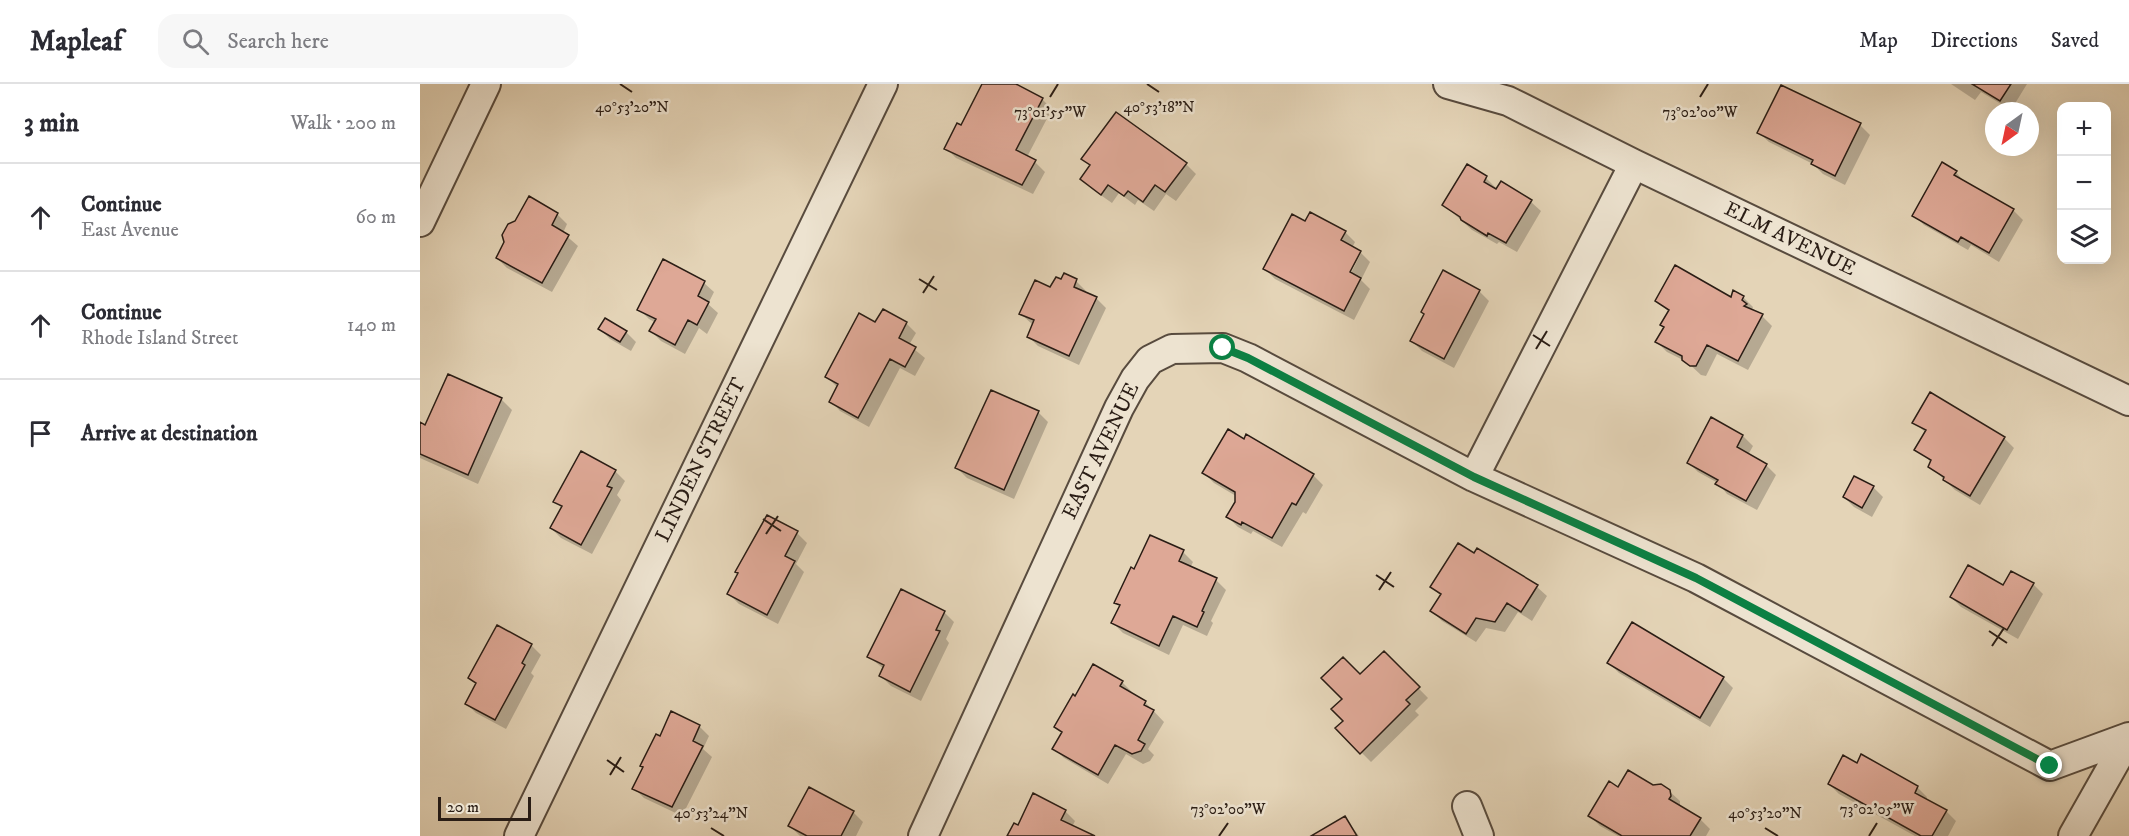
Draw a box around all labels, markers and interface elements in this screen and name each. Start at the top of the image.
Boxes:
search box [158,14,578,68]
text: Mapleaf [30,24,122,59]
icon: search [179,25,212,58]
text: Search here [227,28,329,55]
text: Map [1859,28,1898,54]
text: Directions [1931,28,2018,54]
text: Saved [2051,28,2099,54]
text: 40°53'20"N [595,98,669,117]
text: 40°53'18"N [1123,98,1195,117]
north arrow [1985,102,2039,156]
map controls [2057,102,2111,264]
button: + [2057,102,2111,156]
text: 73°01'55"W [1014,103,1086,122]
text: 73°02'00"W [1663,103,1738,122]
text: 3 min [24,107,79,140]
text: Walk · 200 m [290,111,396,136]
button: − [2057,156,2111,210]
text: Continue [81,191,162,218]
street label: ELM AVENUE [1720,196,1860,282]
icon: ahead [24,201,57,234]
text: 60 m [356,205,396,230]
button: layers [2057,210,2111,264]
text: East Avenue [81,218,179,243]
text: Continue [81,299,162,326]
icon: ahead [24,309,57,342]
text: 140 m [347,313,396,338]
text: Rhode Island Street [81,326,238,351]
route start [1209,334,1235,360]
street label: LINDEN STREET [650,374,752,546]
street label: EAST AVENUE [1057,378,1145,524]
icon: arrive [24,417,57,450]
text: Arrive at destination [81,420,258,447]
route end [2036,752,2062,778]
scale bar [438,794,531,822]
text: 20 m [447,797,479,817]
text: 73°02'00"W [1191,800,1266,819]
text: 73°02'05"W [1840,800,1914,819]
text: 40°53'24"N [674,804,748,823]
text: 40°53'20"N [1728,804,1802,823]

